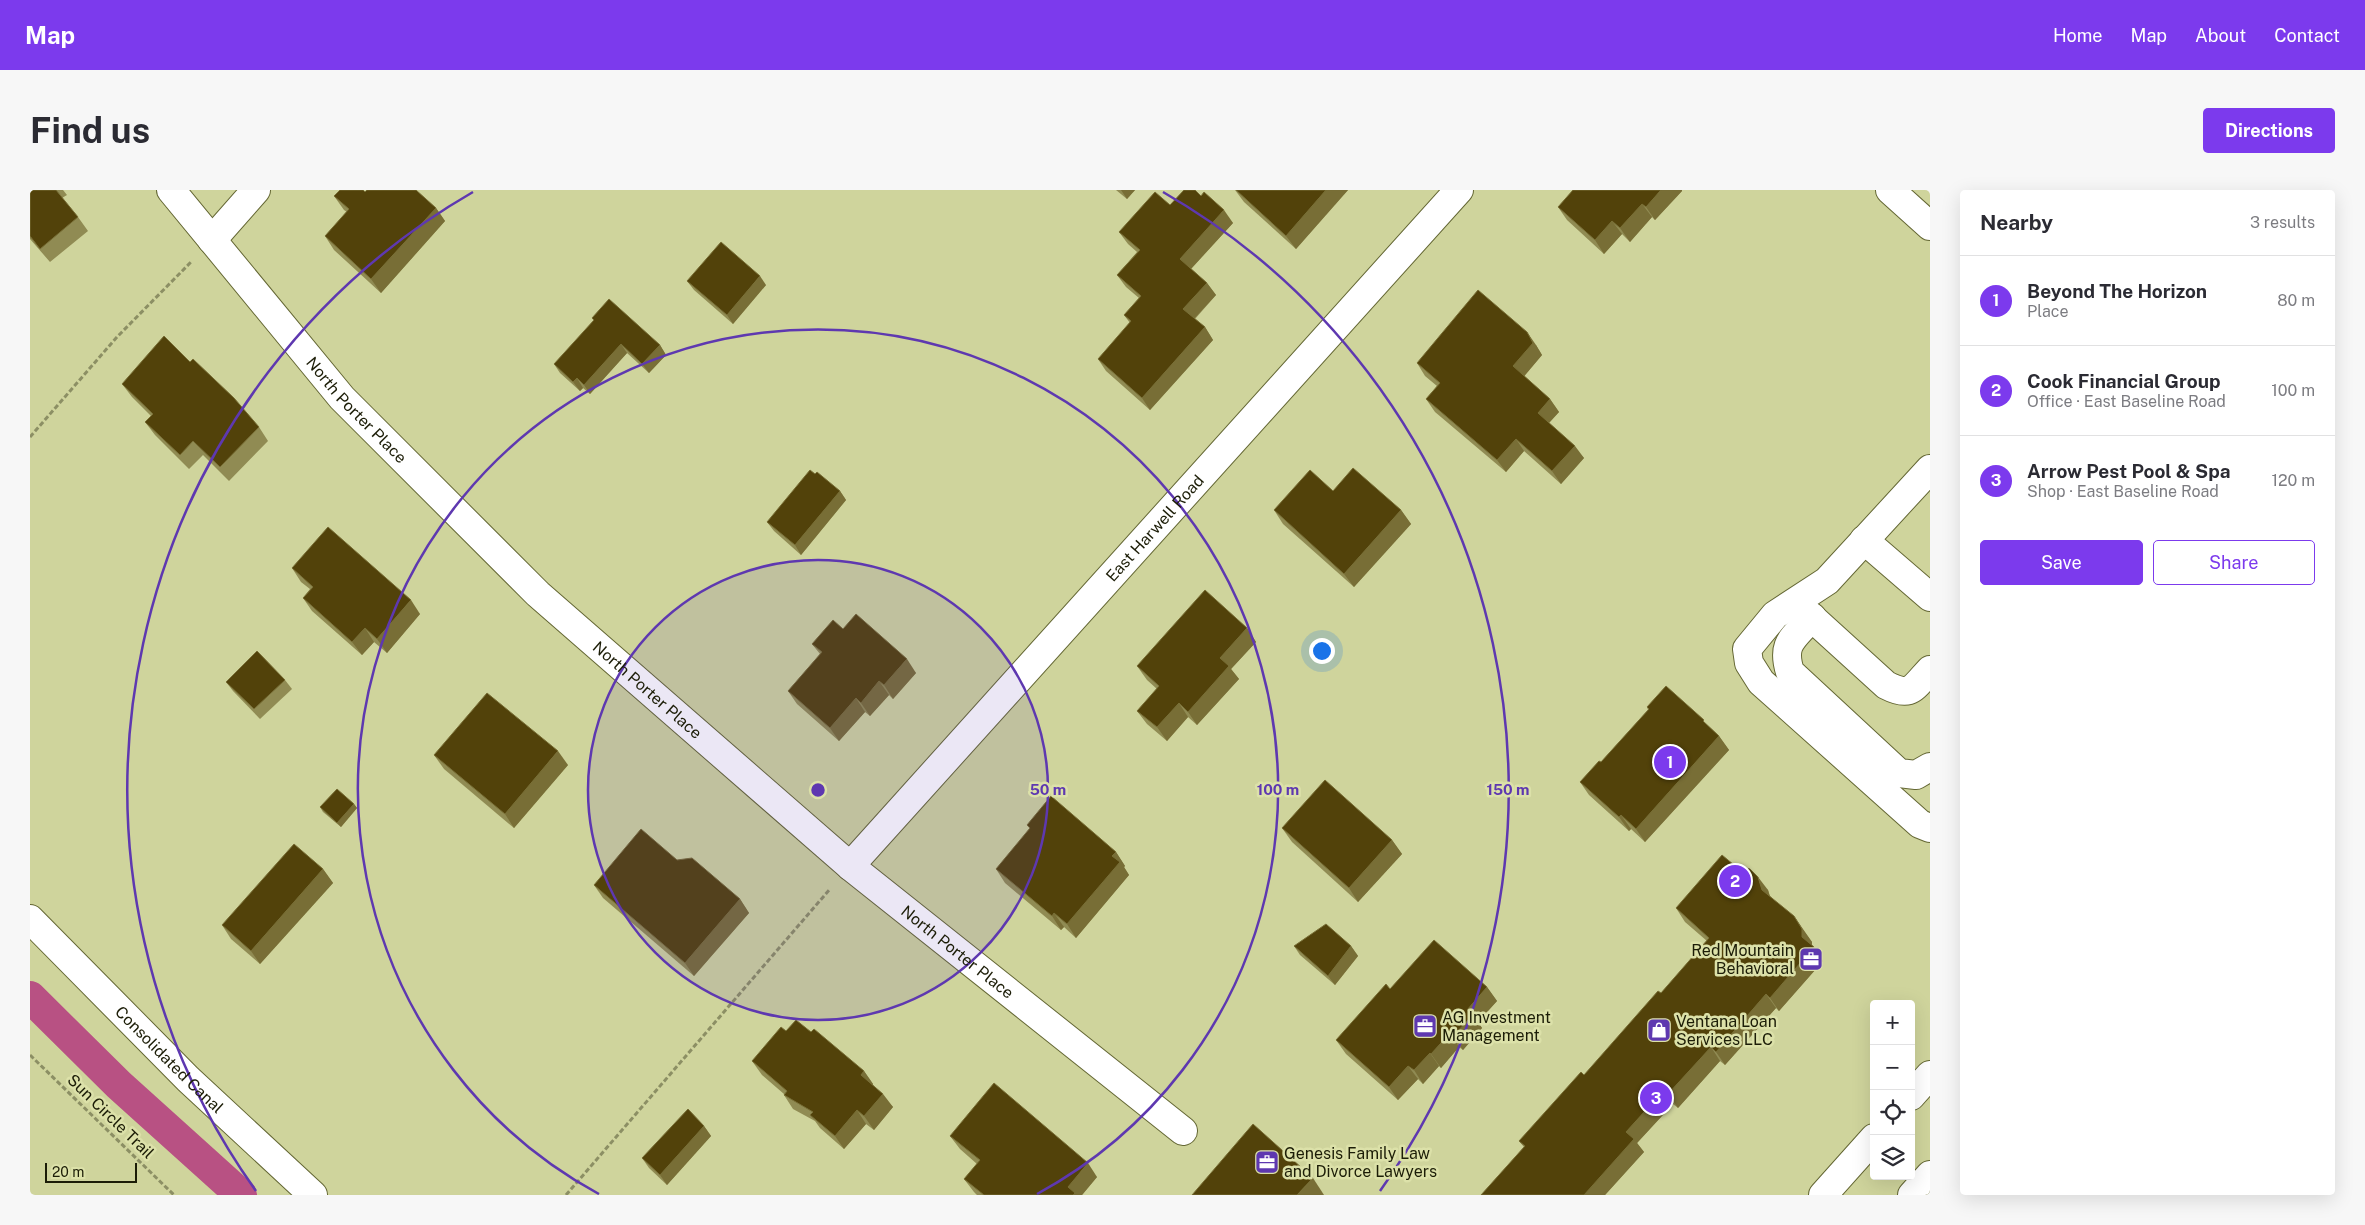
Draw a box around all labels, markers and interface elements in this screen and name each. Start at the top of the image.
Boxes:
text: Map [25,21,75,49]
text: Home [2053,25,2103,46]
text: Map [2131,25,2167,46]
text: About [2195,25,2246,46]
text: Contact [2274,25,2340,46]
button: Directions [2203,108,2335,153]
text: Find us [30,110,150,151]
text: Nearby [1980,210,2053,235]
text: 3 results [2250,213,2315,232]
text: Beyond The Horizon [2027,280,2207,302]
text: 1 [1993,291,1999,310]
text: 80 m [2277,291,2315,310]
text: Place [2027,302,2069,321]
street label: North Porter Place [302,353,411,467]
text: Cook Financial Group [2027,370,2221,392]
text: 2 [1991,381,2001,400]
text: 100 m [2271,381,2315,400]
text: Office · East Baseline Road [2027,392,2226,411]
text: Arrow Pest Pool & Spa [2027,460,2230,482]
street label: East Harwell Road [1102,471,1208,585]
text: 3 [1991,471,2001,490]
text: 120 m [2271,471,2315,490]
text: Shop · East Baseline Road [2027,482,2219,501]
button: Save [1980,540,2143,585]
button: Share [2153,540,2315,585]
street label: North Porter Place [589,637,706,743]
your location [1309,638,1335,664]
pin: 1 [1654,743,1686,781]
centre of rings [809,781,827,799]
text: 50 m [1030,781,1066,798]
text: 100 m [1257,781,1299,798]
text: 150 m [1486,781,1530,798]
pin: 2 [1719,862,1751,900]
street label: North Porter Place [897,902,1017,1003]
place label: Red Mountain Behavioral [1691,941,1794,978]
office icon: Red Mountain Behavioral [1798,946,1824,972]
map controls [1870,1000,1915,1180]
button: + [1870,1000,1915,1045]
street label: Consolidated Canal [111,1002,227,1117]
place label: AG Investment Management [1442,1008,1551,1045]
place label: Ventana Loan Services LLC [1676,1012,1777,1049]
office icon: AG Investment Management [1412,1013,1438,1039]
shop icon: Ventana Loan Services LLC [1646,1017,1672,1043]
button: − [1870,1045,1915,1090]
street label: Sun Circle Trail [63,1070,158,1163]
pin: 3 [1640,1079,1672,1117]
button: locate [1870,1090,1915,1135]
button: layers [1870,1135,1915,1180]
place label: Genesis Family Law and Divorce Lawyers [1284,1144,1437,1181]
office icon: Genesis Family Law and Divorce Lawyers [1254,1149,1280,1175]
scale bar [45,1160,138,1183]
text: 20 m [52,1164,84,1180]

